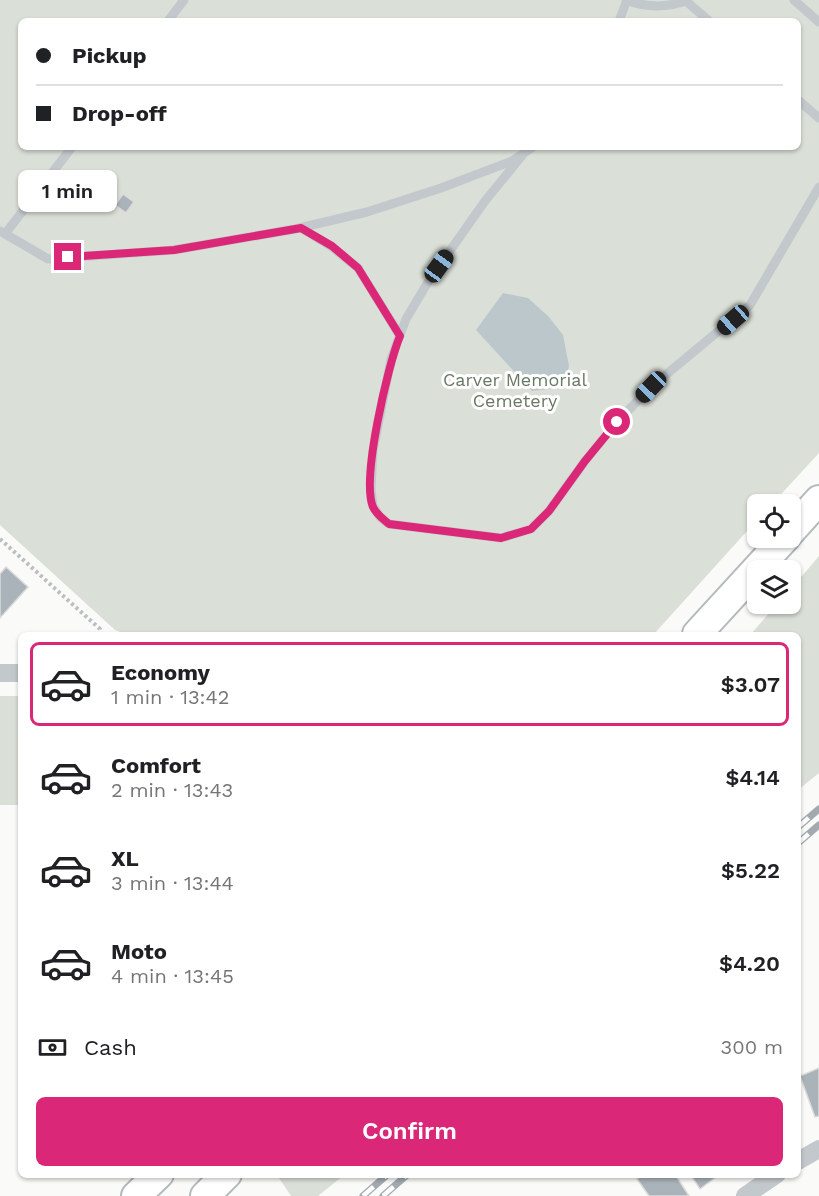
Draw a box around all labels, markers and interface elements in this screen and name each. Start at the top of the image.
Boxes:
text: Pickup [72,43,147,68]
text: Drop-off [72,101,167,126]
callout: 1 min [19,170,118,212]
text: 1 min [42,179,93,203]
route end [54,243,81,270]
car [421,246,457,286]
car [714,301,752,339]
car [632,368,670,406]
park label: Carver Memorial Cemetery [443,369,588,411]
route start [603,408,630,435]
map controls [747,494,801,614]
button: locate [747,494,801,548]
button: layers [747,560,801,614]
icon: car [39,657,93,711]
text: Economy [111,660,210,685]
text: $3.07 [721,672,780,697]
text: 1 min · 13:42 [111,685,229,709]
icon: car [39,750,93,804]
text: Comfort [111,753,201,778]
text: $4.14 [725,765,780,790]
text: 2 min · 13:43 [111,778,233,802]
icon: car [39,843,93,897]
text: XL [111,846,139,871]
text: $5.22 [721,858,780,883]
text: 3 min · 13:44 [111,871,234,895]
icon: car [39,936,93,990]
text: Moto [111,939,167,964]
text: $4.20 [719,951,780,976]
text: 4 min · 13:45 [111,964,234,988]
icon: cash [36,1031,69,1064]
text: Cash [84,1035,137,1060]
text: 300 m [721,1035,783,1059]
button: Confirm [36,1097,783,1166]

